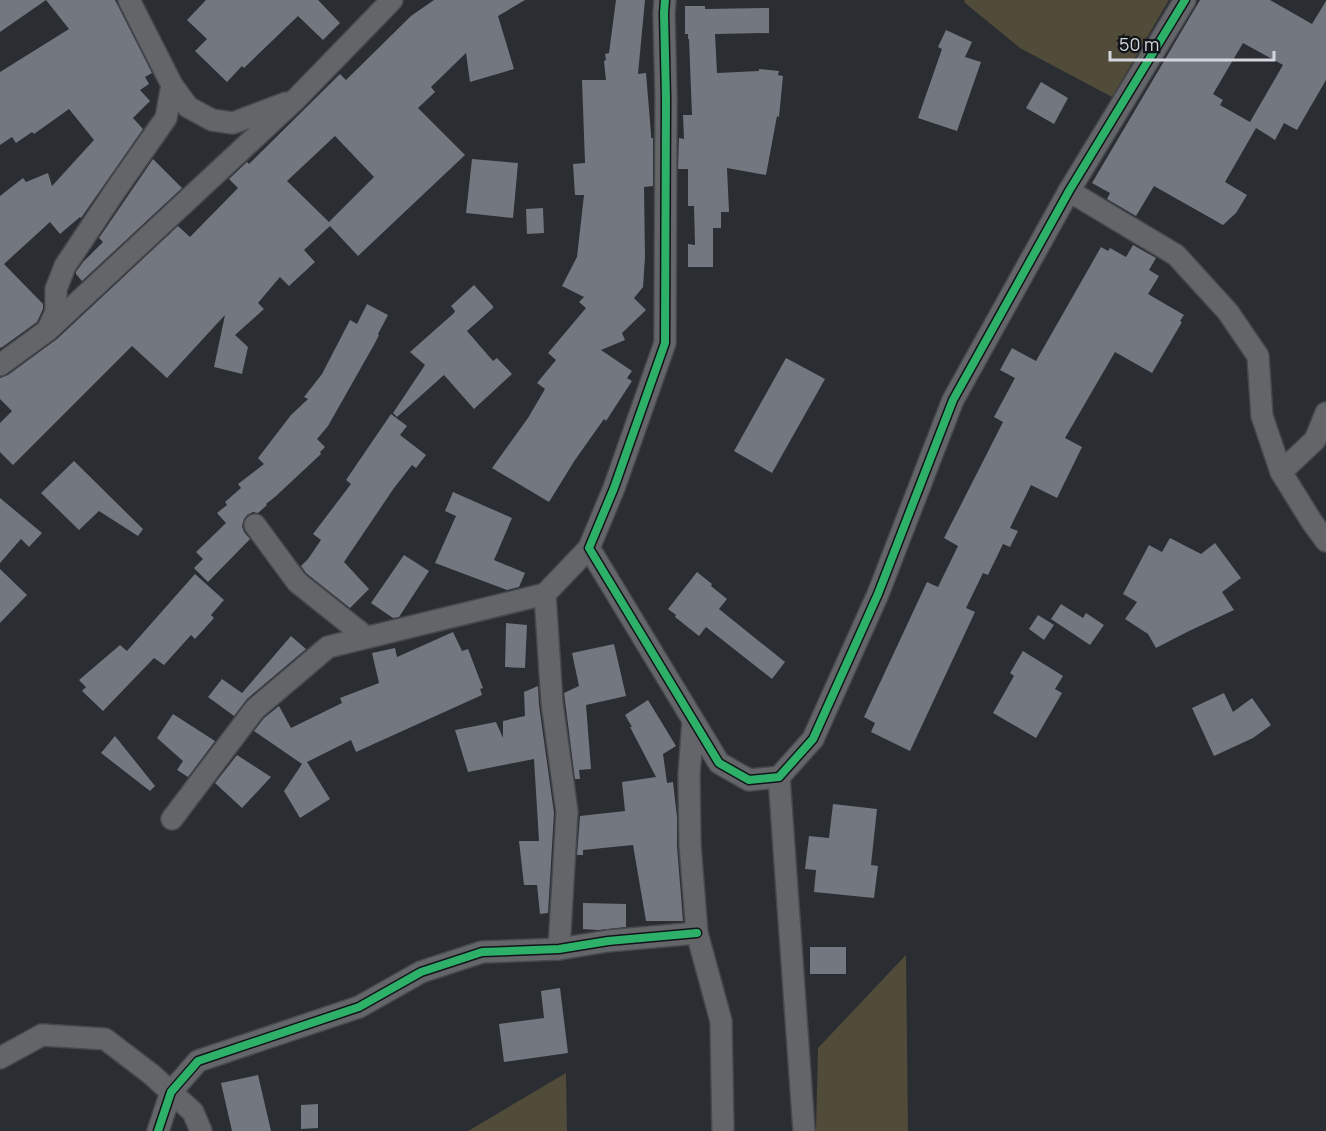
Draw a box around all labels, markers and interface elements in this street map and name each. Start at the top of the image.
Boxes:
scale bar [1110,24,1274,62]
text: 50 m [1119,32,1159,56]

